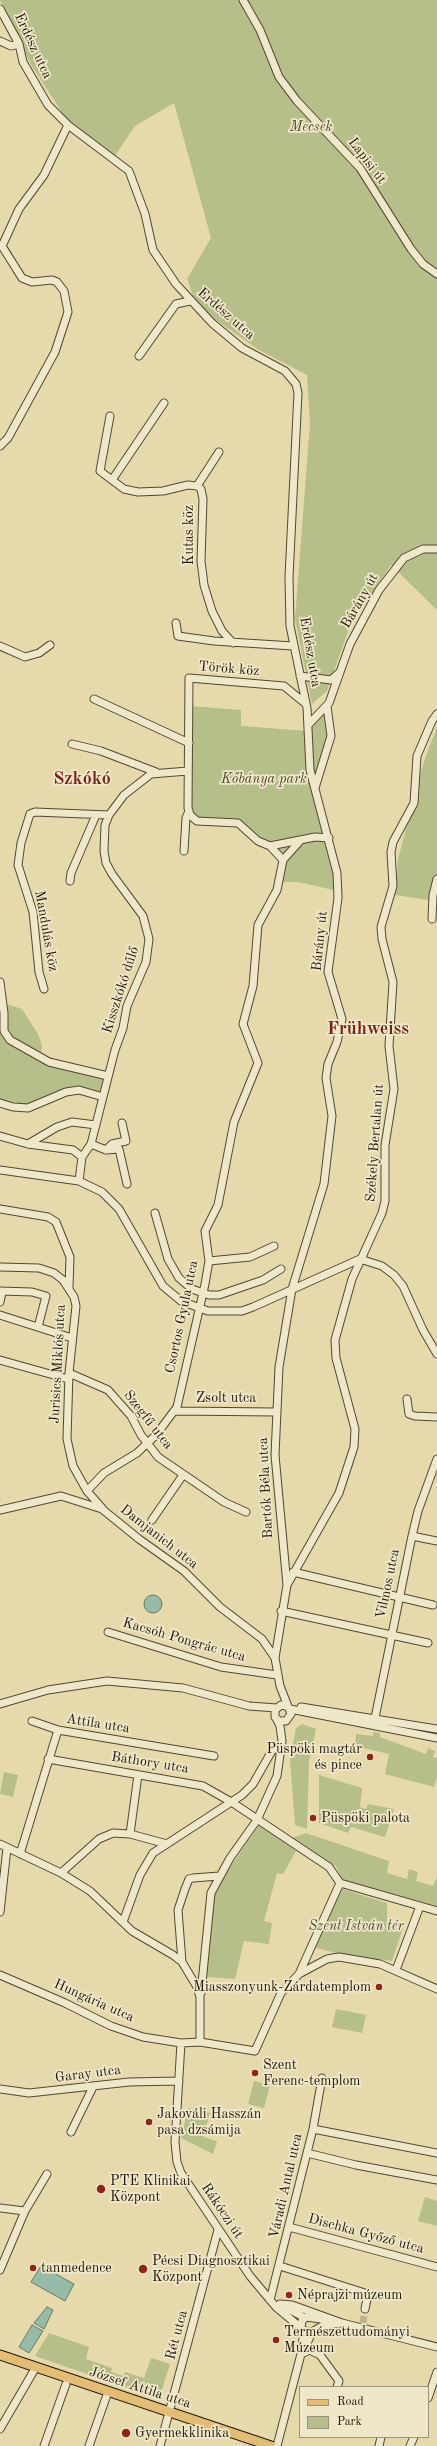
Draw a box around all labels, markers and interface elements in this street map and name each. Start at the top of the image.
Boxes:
street label: Erdész utca [10,10,56,82]
park label: Mecsek [290,119,332,135]
street label: Lapisi út [344,135,390,187]
street label: Erdész utca [194,284,258,344]
street label: Kutas köz [181,505,197,565]
street label: Bárány út [338,571,382,631]
street label: Erdész utca [296,616,324,688]
street label: Török köz [198,658,260,680]
district label: Szkókó [53,768,111,790]
park label: Kőbánya park [221,771,307,787]
street label: Mandulás köz [31,889,61,973]
street label: Bárány út [308,910,332,972]
street label: Kisszkókó dűlő [99,944,143,1036]
district label: Frühweiss [327,1018,409,1040]
street label: Székely Bertalan út [362,1083,388,1203]
street label: Csortos Gyula utca [162,1259,202,1375]
street label: Jurisics Miklós utca [46,1304,70,1424]
street label: Szegfű utca [120,1387,176,1453]
street label: Zsolt utca [196,1390,256,1406]
street label: Bartók Béla utca [255,1437,277,1539]
street label: Damjanich utca [117,1501,201,1573]
street label: Vilmos utca [372,1547,404,1621]
street label: Kacsóh Pongrác utca [121,1614,247,1666]
street label: Attila utca [65,1711,131,1737]
place label: Püspöki magtár és pince [267,1741,362,1774]
street label: Báthory utca [110,1749,190,1777]
marker: Püspöki magtár és pince [365,1752,375,1762]
place label: Püspöki palota [321,1810,410,1826]
marker: Püspöki palota [308,1813,318,1823]
park label: Szent István tér [308,1918,404,1934]
street label: Hungária utca [51,1976,137,2026]
place label: Miasszonyunk-Zárdatemplom [193,1979,371,1995]
marker: Miasszonyunk-Zárdatemplom [374,1982,384,1992]
place label: Szent Ferenc-templom [263,2057,360,2090]
street label: Garay utca [54,2062,122,2086]
marker: Szent Ferenc-templom [250,2068,260,2078]
place label: Jakováli Hasszán pasa dzsámija [157,2106,261,2138]
marker: Jakováli Hasszán pasa dzsámija [144,2117,154,2127]
street label: Váradi Antal utca [266,2132,306,2240]
place label: PTE Klinikai Központ [110,2173,191,2206]
street label: Rákóczi út [197,2180,247,2242]
marker: PTE Klinikai Központ [95,2183,107,2195]
street label: Dischka Győző utca [306,2210,426,2258]
place label: Pécsi Diagnosztikai Központ [152,2253,270,2286]
place label: tanmedence [41,2260,112,2276]
marker: tanmedence [28,2263,38,2273]
marker: Pécsi Diagnosztikai Központ [137,2263,149,2275]
place label: Néprajzi múzeum [297,2287,402,2303]
marker: Néprajzi múzeum [284,2290,294,2300]
street label: Rét utca [162,2308,192,2362]
place label: Természettudományi Múzeum [284,2324,410,2356]
marker: Természettudományi Múzeum [271,2335,281,2345]
street label: József Attila utca [87,2364,193,2412]
legend [299,2386,429,2438]
text: Road [337,2396,364,2408]
text: Park [337,2416,362,2428]
place label: Gyermekklinika [135,2425,229,2441]
marker: Gyermekklinika [120,2427,132,2439]

